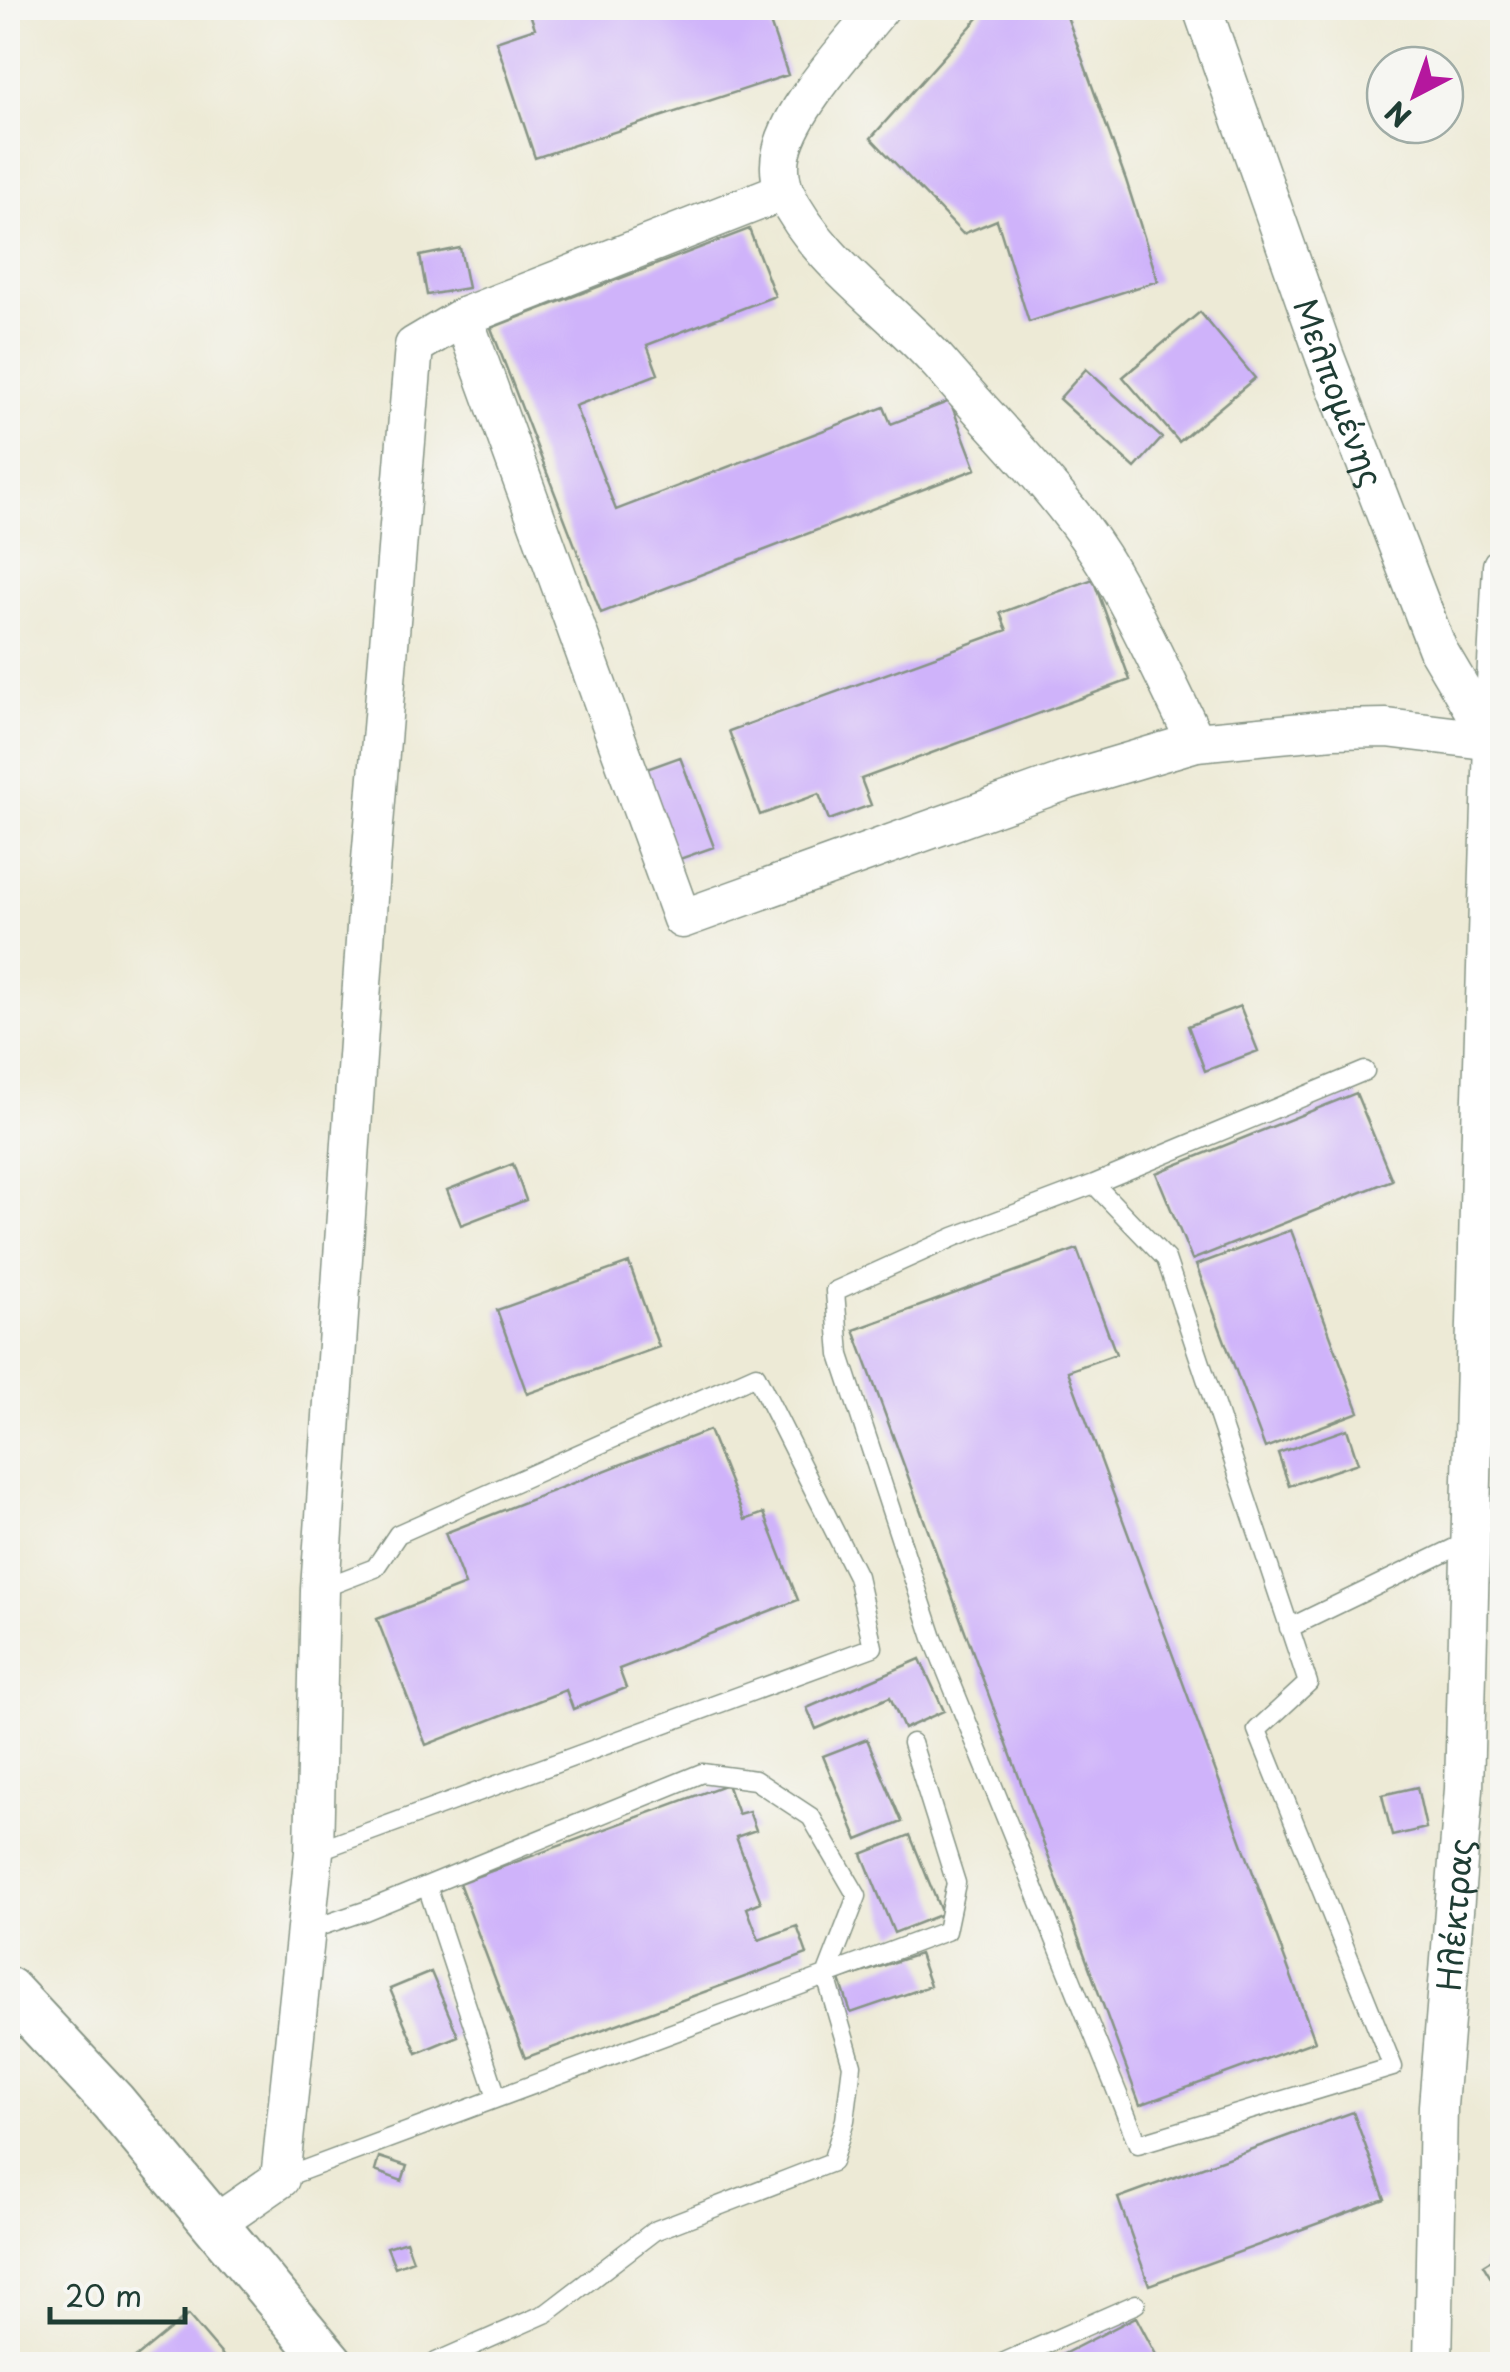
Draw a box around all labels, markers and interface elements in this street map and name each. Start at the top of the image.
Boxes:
north arrow [1365,45,1465,145]
text: N [1375,91,1420,139]
street label: Μελπομένης [1282,291,1397,493]
street label: Ηλέκτρας [1424,1837,1484,1993]
scale bar [50,2262,185,2324]
text: 20 m [65,2272,142,2317]

